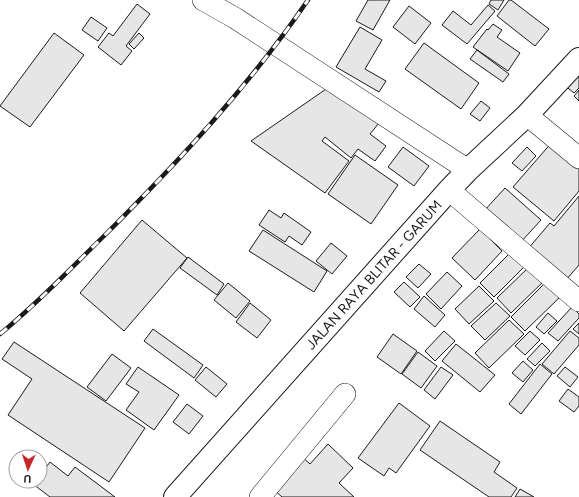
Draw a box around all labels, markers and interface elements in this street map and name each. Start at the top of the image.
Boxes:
street label: JALAN RAYA BLITAR - GARUM [302,197,446,353]
north arrow [8,449,48,489]
text: U [23,472,32,485]

